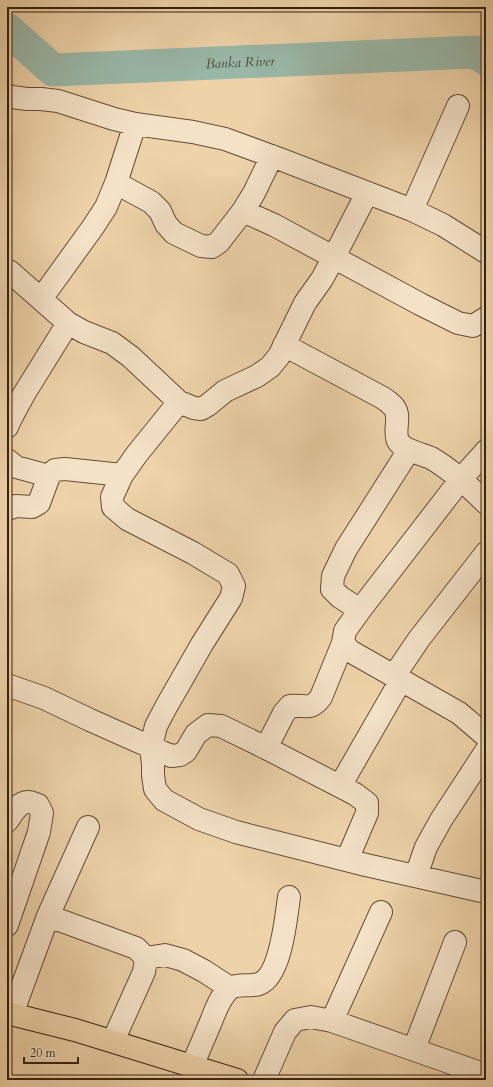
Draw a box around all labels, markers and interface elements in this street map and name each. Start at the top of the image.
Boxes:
water label: Banka River [205,52,276,73]
scale bar [24,1039,78,1065]
text: 20 m [30,1045,57,1061]

